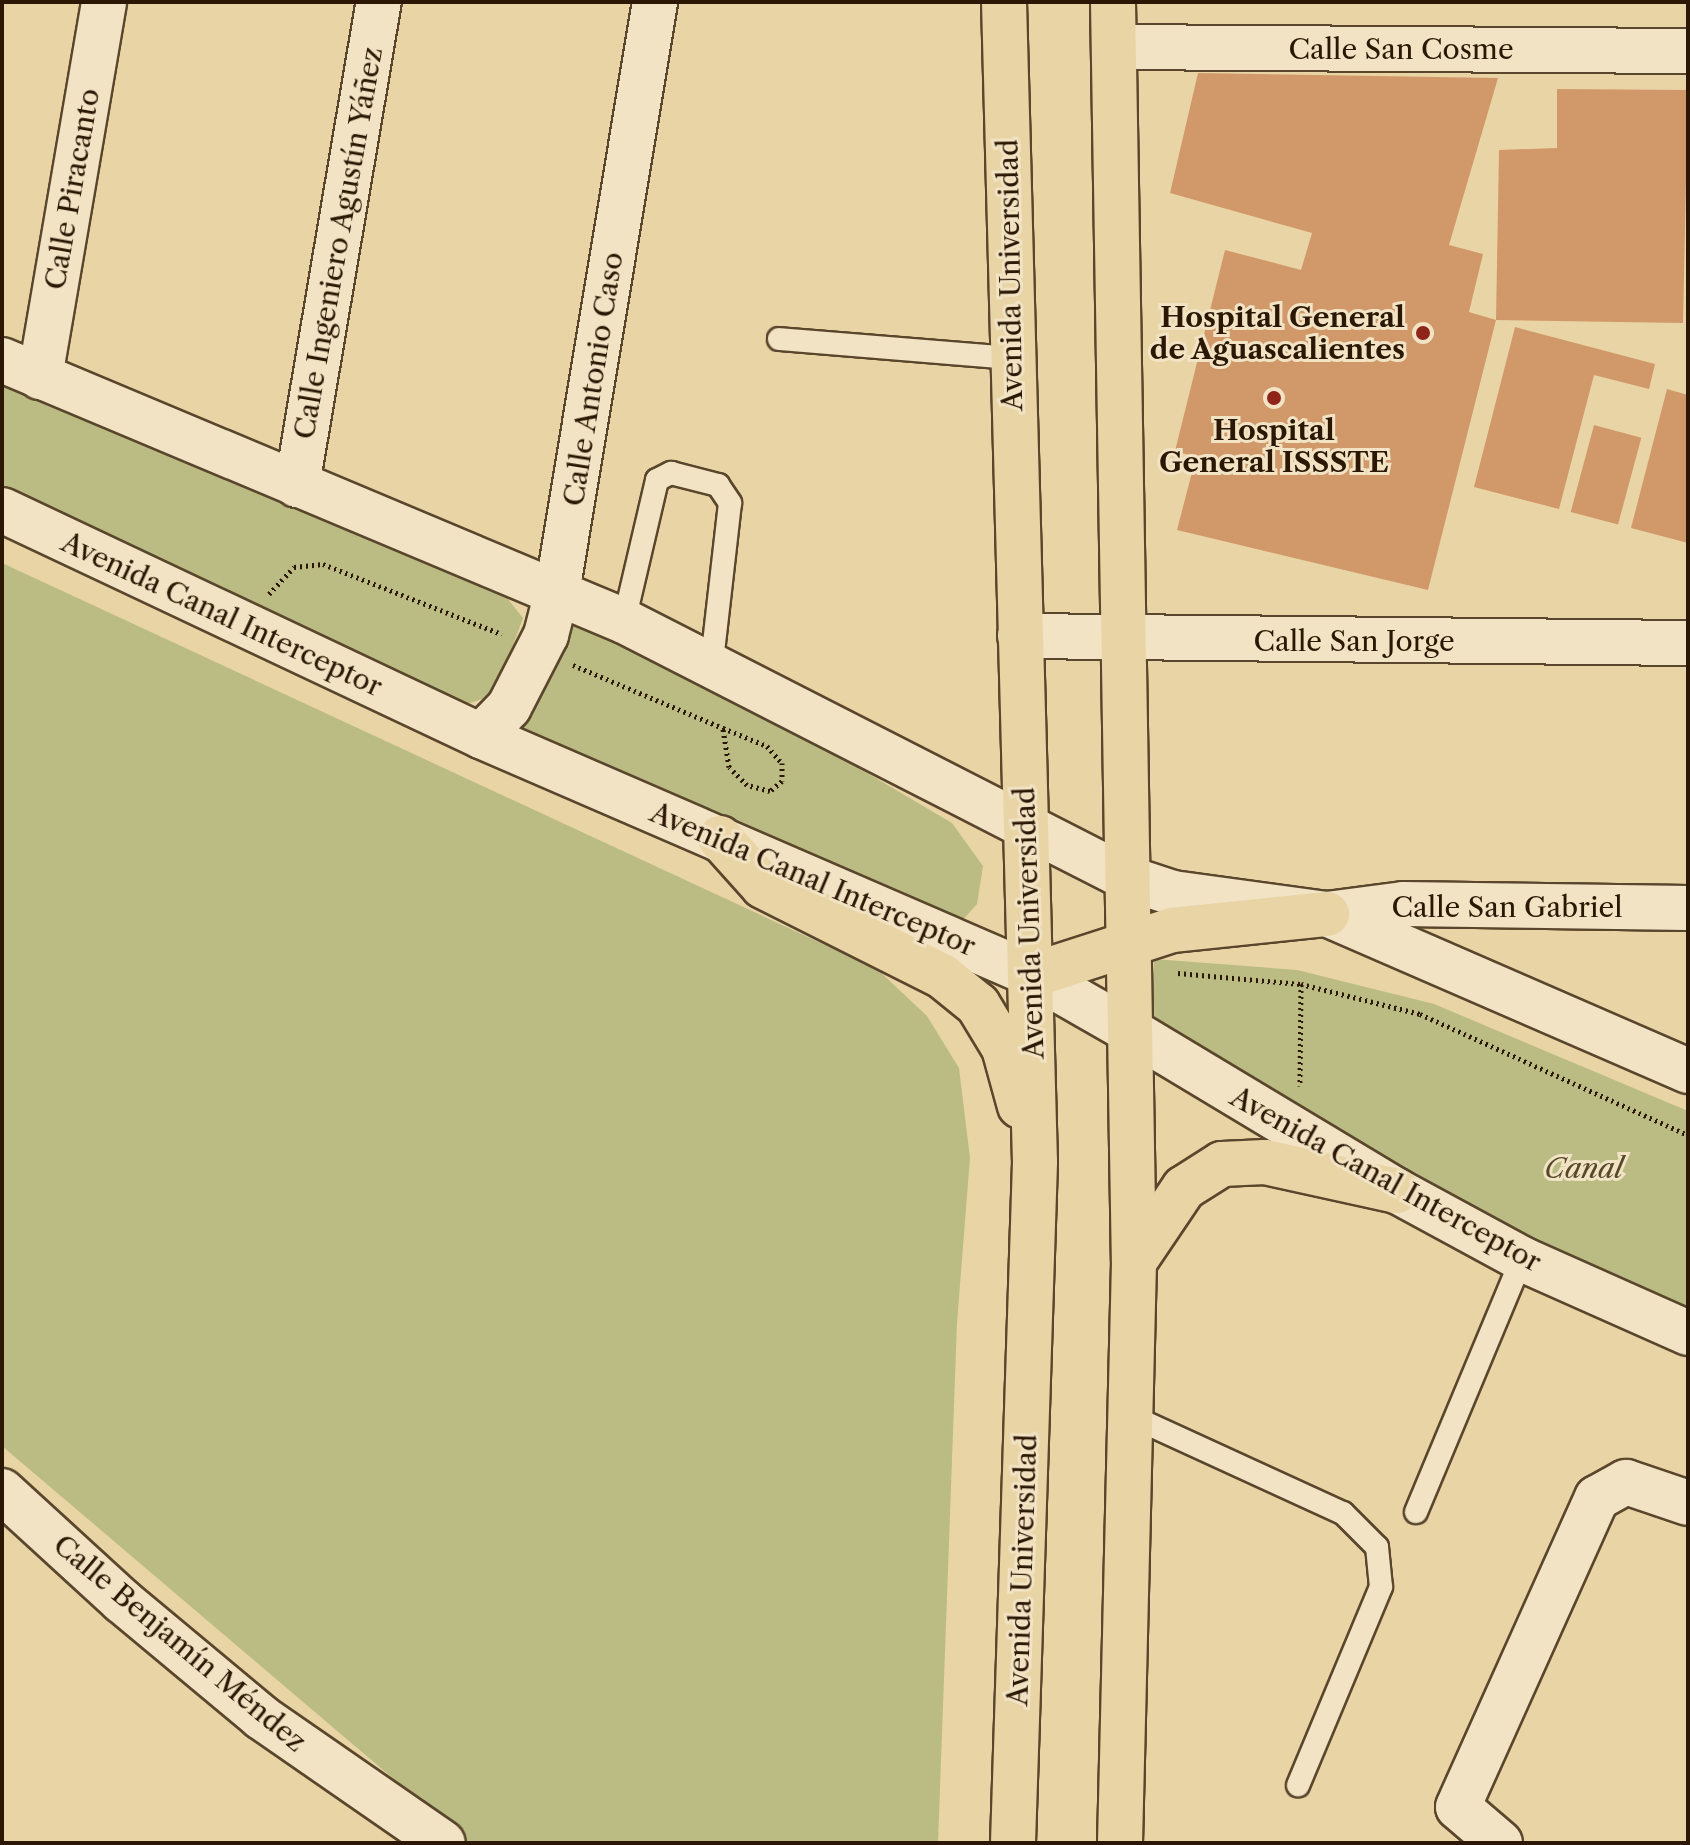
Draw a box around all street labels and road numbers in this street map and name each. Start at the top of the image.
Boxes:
street label: Calle San Cosme [1288,32,1514,66]
street label: Calle Ingeniero Agustín Yáñez [287,43,389,443]
street label: Calle Piracanto [38,86,106,292]
street label: Avenida Universidad [991,138,1029,412]
street label: Calle Antonio Caso [556,249,630,509]
street label: Avenida Canal Interceptor [56,525,388,703]
street label: Calle San Jorge [1253,624,1455,658]
street label: Avenida Universidad [1007,786,1051,1060]
street label: Avenida Canal Interceptor [645,795,981,963]
street label: Calle San Gabriel [1391,890,1623,924]
street label: Avenida Canal Interceptor [1225,1079,1547,1279]
street label: Avenida Universidad [1000,1433,1044,1707]
street label: Calle Benjamín Méndez [47,1528,313,1758]

